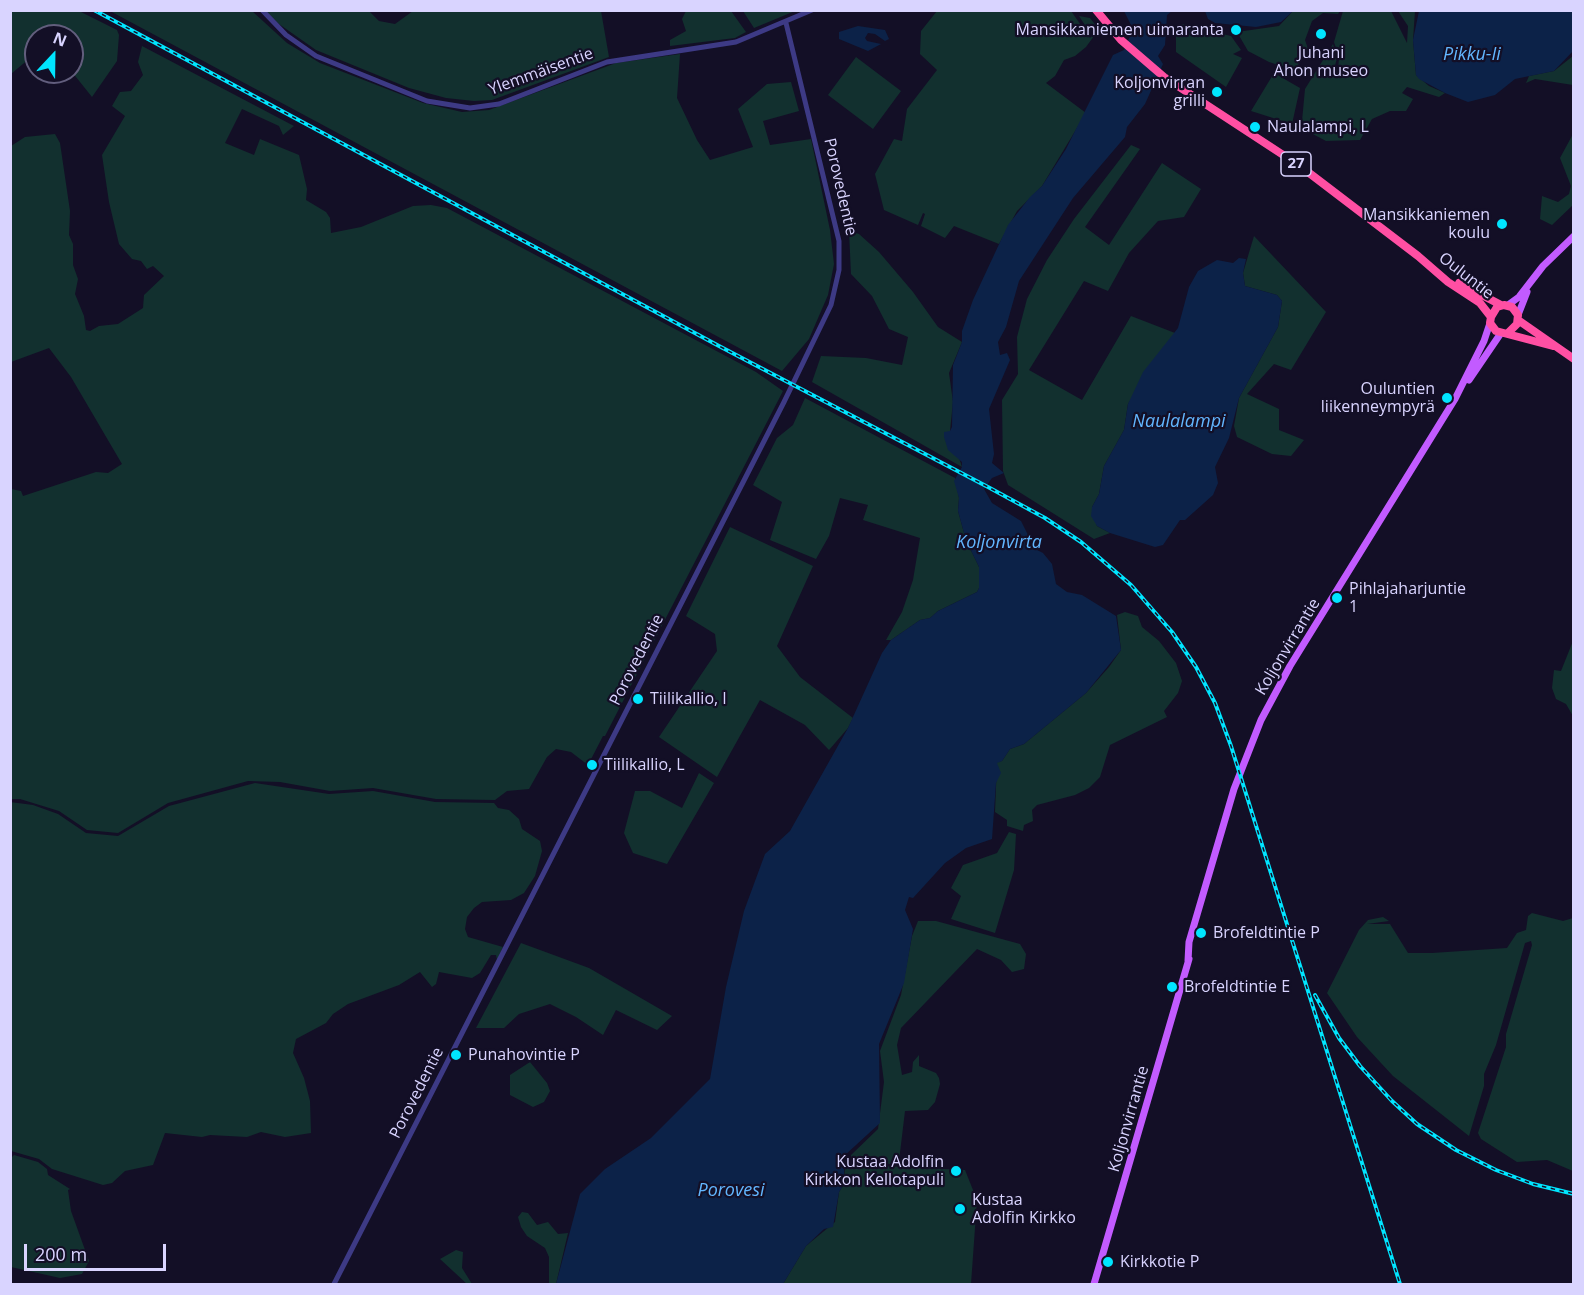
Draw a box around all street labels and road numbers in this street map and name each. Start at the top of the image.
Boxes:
street label: Ylemmäisentie [486,44,596,100]
street label: Porovedentie [819,136,861,238]
road number: 27 [1281,152,1311,176]
street label: Ouluntie [1435,249,1497,303]
street label: Koljonvirrantie [1252,595,1324,699]
street label: Porovedentie [606,611,668,709]
street label: Porovedentie [386,1044,448,1142]
street label: Koljonvirrantie [1105,1064,1153,1174]

